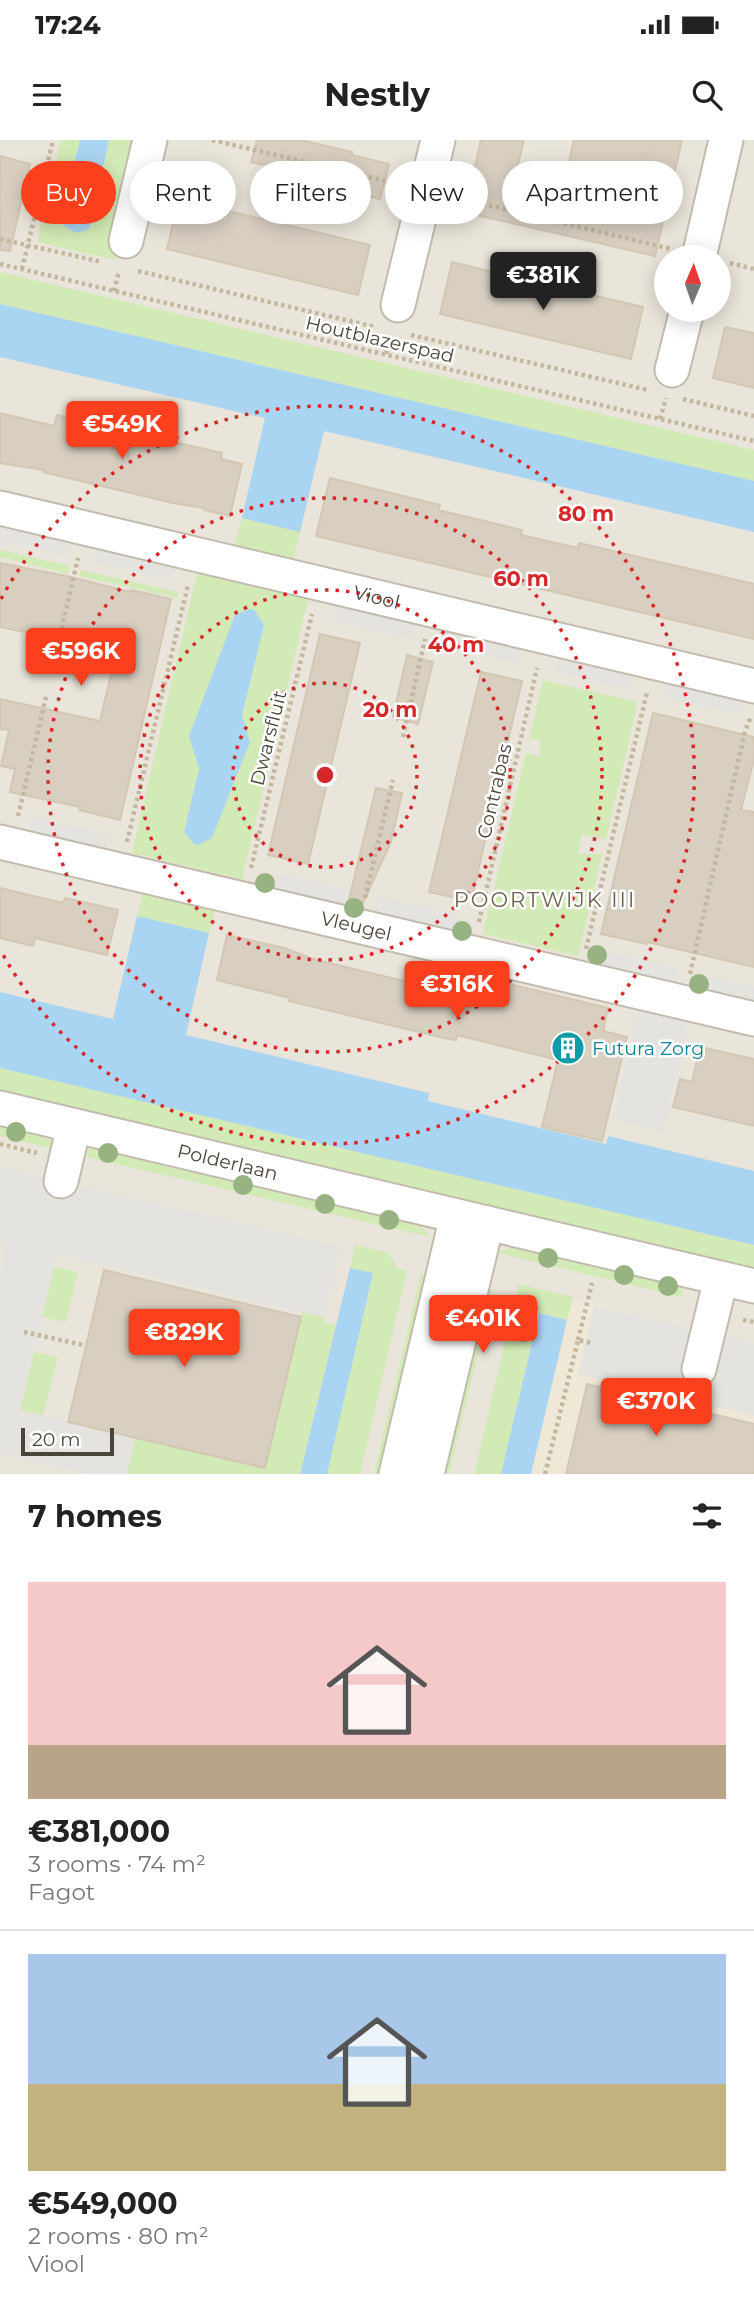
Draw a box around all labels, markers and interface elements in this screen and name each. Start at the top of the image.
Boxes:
text: 17:24 [35,9,101,41]
text: Nestly [324,75,430,114]
icon: menu [28,76,66,114]
icon: search [688,76,726,114]
chip: Buy [21,161,116,224]
chip: Rent [130,161,236,224]
chip: Filters [250,161,371,224]
chip: New [385,161,488,224]
chip: Apartment [502,161,683,224]
north arrow [654,245,732,322]
map controls [654,245,731,322]
pin: €381K [494,253,592,312]
text: €381K [506,261,580,289]
street label: Houtblazerspad [303,311,456,368]
pin: €549K [73,402,171,461]
text: €549K [82,410,162,438]
text: 80 m [558,501,614,526]
text: 60 m [493,566,549,591]
street label: Viool [351,581,402,614]
pin: €596K [32,629,130,688]
text: 40 m [428,632,484,657]
text: €596K [42,637,120,665]
street label: Dwarsfluit [246,688,291,788]
text: 20 m [363,697,417,722]
street label: Contrabas [472,741,517,841]
centre of rings [313,763,337,787]
district label: POORTWIJK III [454,887,636,912]
street label: Vleugel [319,907,394,946]
pin: €316K [408,962,506,1021]
text: €316K [421,970,493,998]
building icon: Futura Zorg [549,1029,587,1067]
place label: Futura Zorg [592,1037,704,1060]
street label: Polderlaan [175,1139,280,1185]
pin: €401K [434,1296,532,1355]
text: €401K [445,1304,521,1332]
pin: €829K [135,1310,233,1369]
text: €829K [145,1318,223,1346]
pin: €370K [607,1378,705,1438]
text: €370K [617,1387,695,1415]
scale bar [21,1425,114,1457]
text: 20 m [32,1428,80,1451]
icon: filters [688,1497,726,1535]
text: 7 homes [28,1498,162,1535]
icon: home [314,1627,440,1753]
text: €381,000 [28,1813,170,1850]
text: 3 rooms · 74 m² [28,1850,206,1878]
text: Fagot [28,1878,95,1906]
icon: home [314,1999,440,2125]
text: €549,000 [28,2185,178,2222]
text: 2 rooms · 80 m² [28,2222,209,2250]
text: Viool [28,2250,85,2278]

